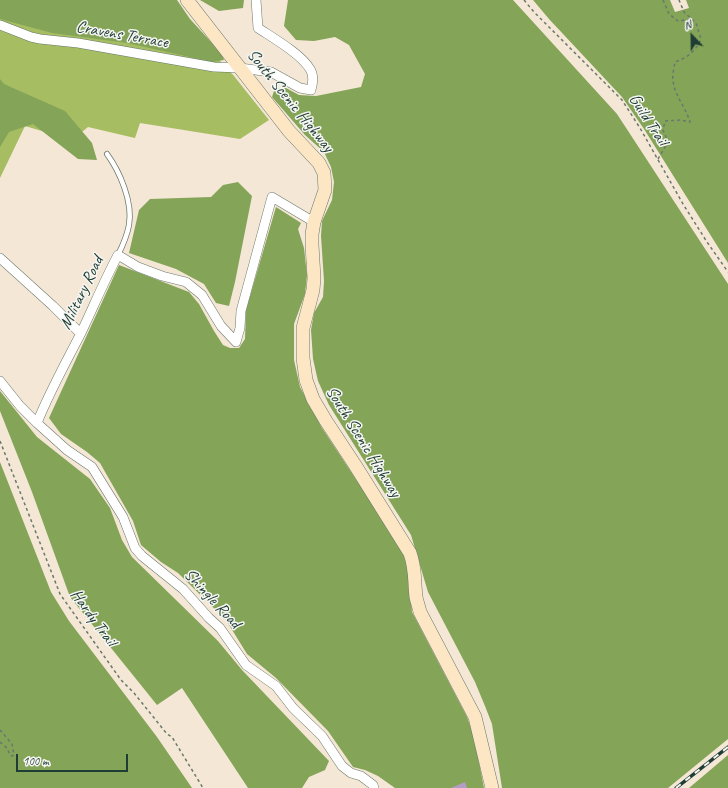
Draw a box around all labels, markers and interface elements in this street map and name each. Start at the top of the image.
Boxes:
north arrow [672,16,712,56]
street label: Cravens Terrace [74,17,170,53]
text: N [682,17,693,33]
street label: South Scenic Highway [242,45,338,157]
street label: Guild Trail [624,90,672,150]
street label: Military Road [56,253,108,333]
street label: South Scenic Highway [321,383,405,501]
street label: Shingle Road [179,565,245,633]
street label: Hardy Trail [65,585,121,651]
scale bar [18,746,130,772]
text: 100 m [23,753,49,769]

